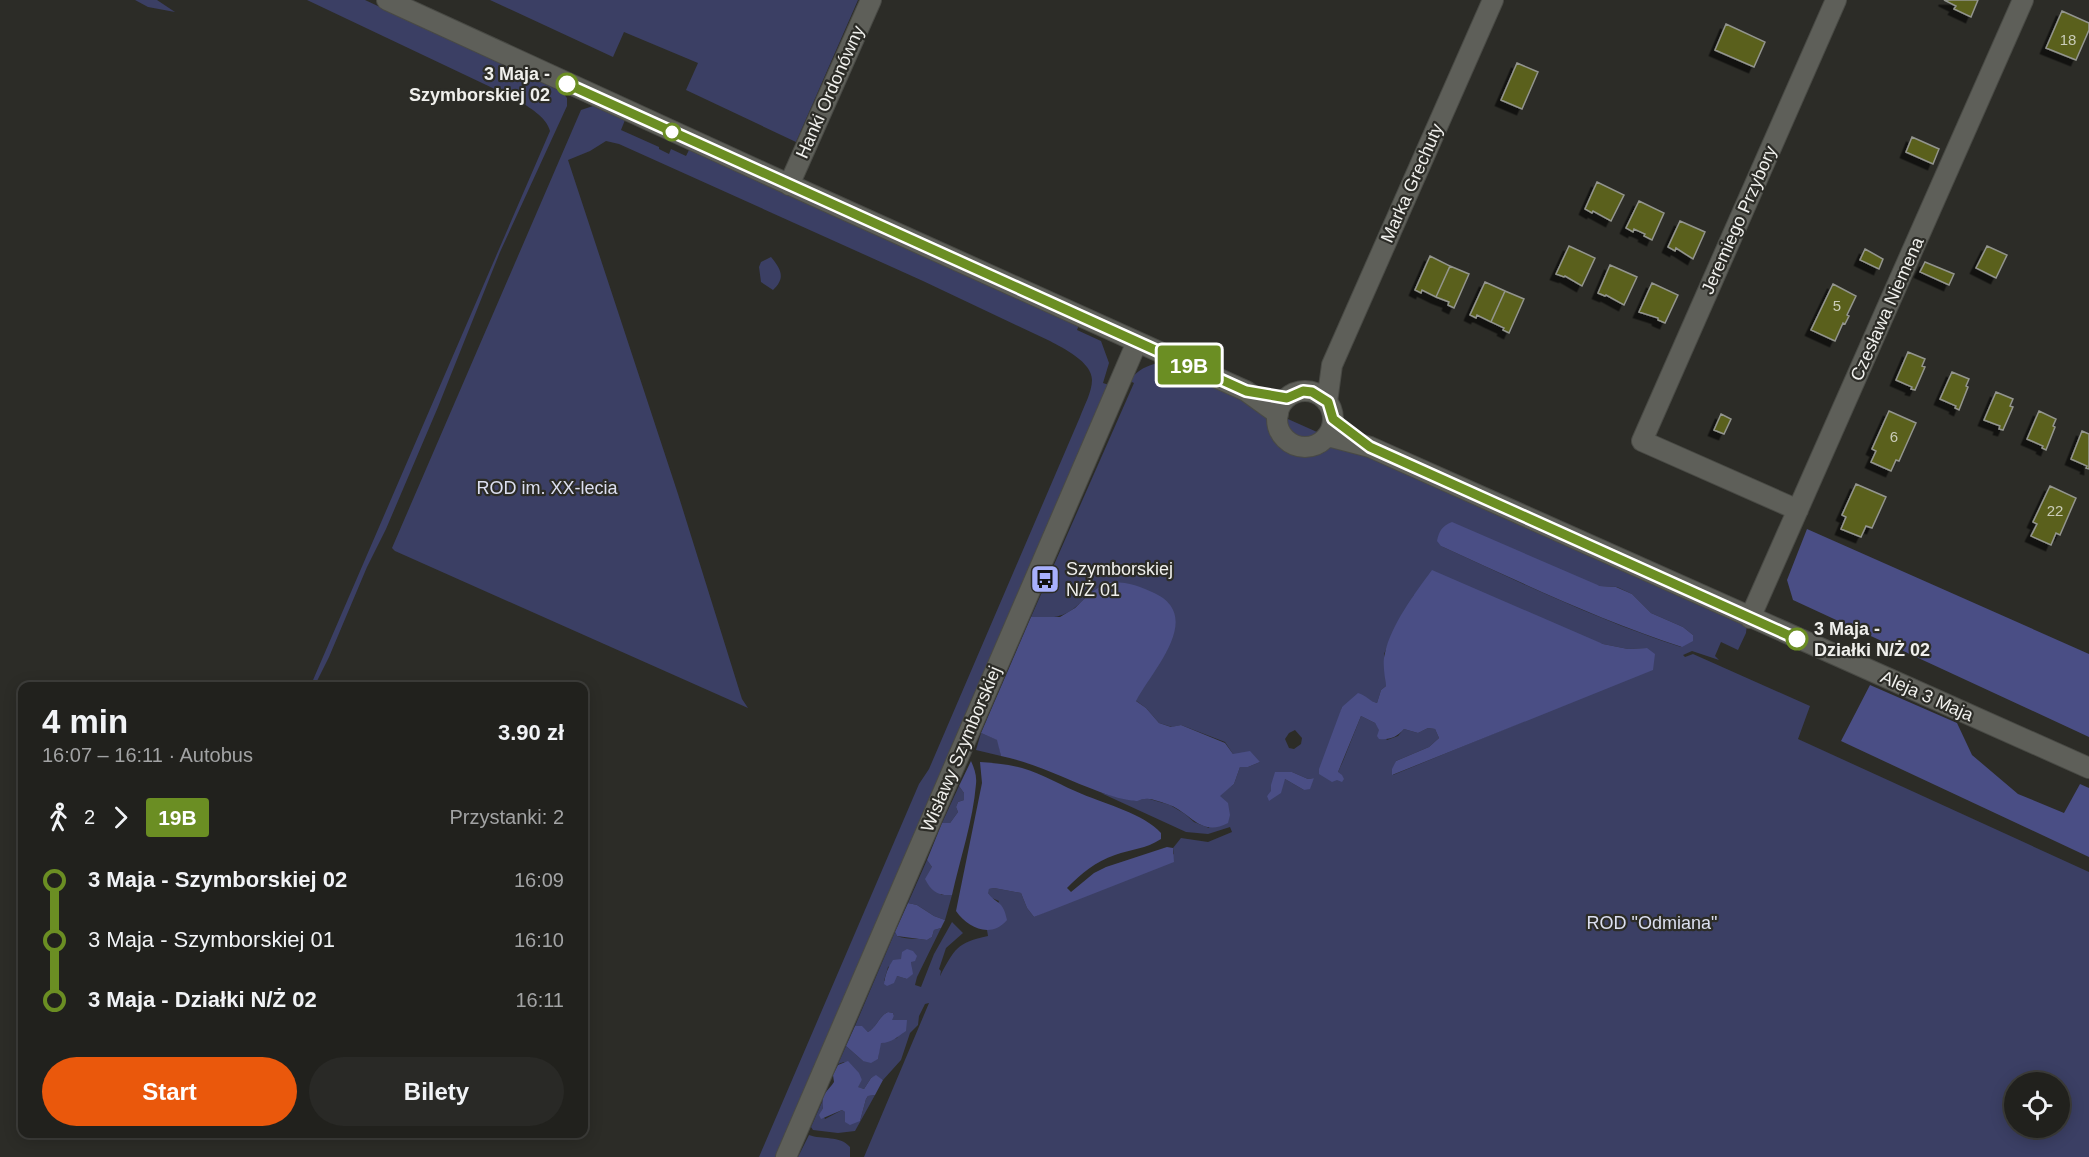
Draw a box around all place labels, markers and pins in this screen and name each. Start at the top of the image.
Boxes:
place label: 3 Maja - Szymborskiej 02 [409,64,550,105]
marker: 3 Maja - Szymborskiej 02 [556,73,578,95]
unlabelled marker [663,123,681,141]
place label: Szymborskiej N/Ż 01 [1066,559,1173,600]
bus stop icon: Szymborskiej N/Ż 01 [1029,563,1061,595]
place label: 3 Maja - Działki N/Ż 02 [1814,619,1930,660]
marker: 3 Maja - Działki N/Ż 02 [1786,628,1808,650]

